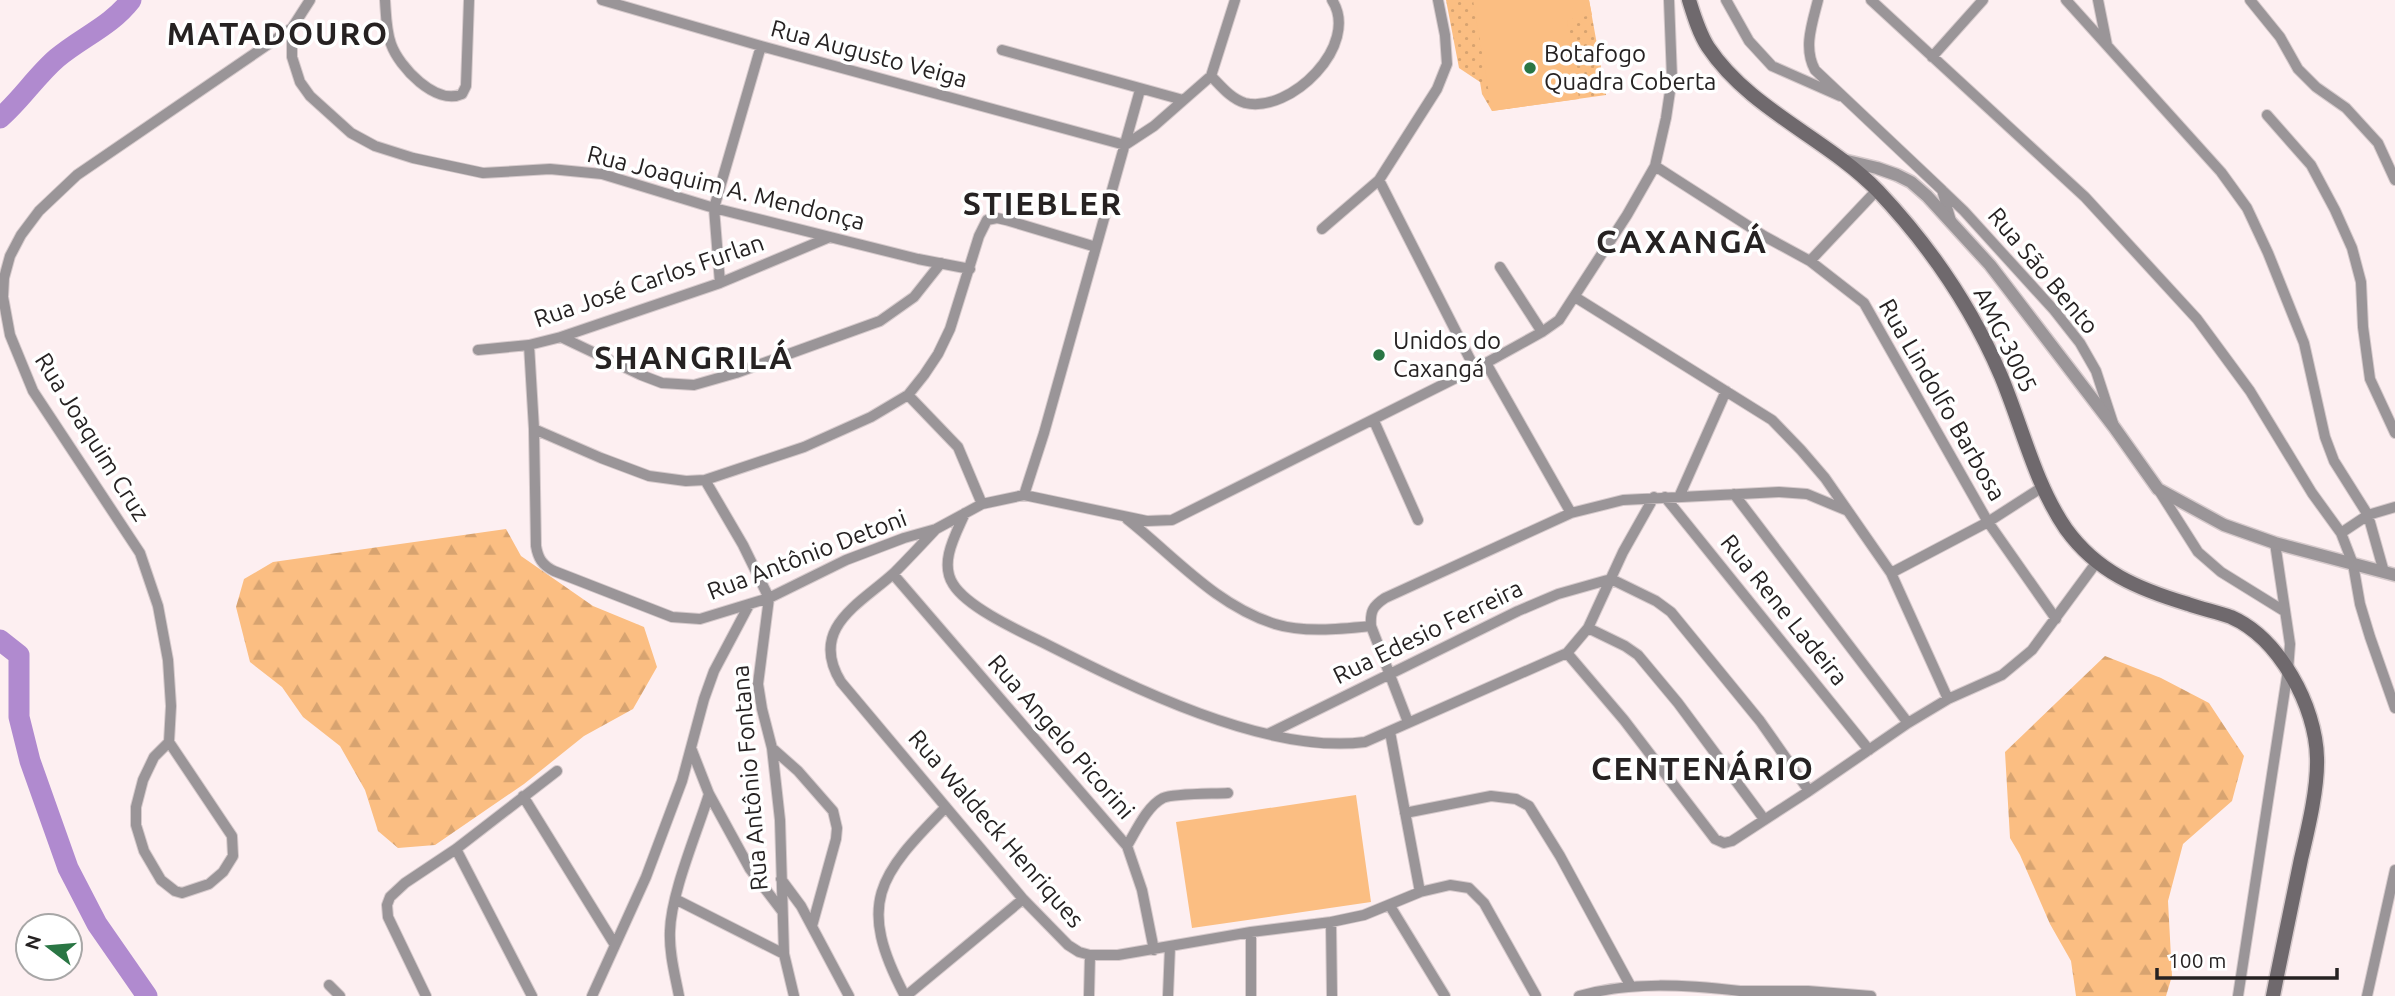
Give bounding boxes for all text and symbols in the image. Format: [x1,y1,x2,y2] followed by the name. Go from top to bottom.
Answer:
[768,14,970,93] street label: Rua Augusto Veiga
[167,15,389,51] district label: MATADOURO
[1544,40,1716,95] place label: Botafogo Quadra Coberta
[1522,60,1538,76] marker: Botafogo Quadra Coberta
[585,140,868,235] street label: Rua Joaquim A. Mendonça
[963,185,1123,221] district label: STIEBLER
[1983,202,2104,339] street label: Rua São Bento
[1596,222,1768,259] district label: CAXANGÁ
[530,228,767,333] street label: Rua José Carlos Furlan
[1968,283,2042,397] street label: AMG-3005
[1874,294,2011,506] street label: Rua Lindolfo Barbosa
[1393,327,1501,382] place label: Unidos do Caxangá
[594,338,794,375] district label: SHANGRILÁ
[1371,347,1387,363] marker: Unidos do Caxangá
[30,348,155,526] street label: Rua Joaquim Cruz
[703,504,910,605] street label: Rua Antônio Detoni
[1715,529,1853,691] street label: Rua Rene Ladeira
[1329,574,1527,689] street label: Rua Edesio Ferreira
[983,649,1140,824] street label: Rua Angelo Picorini
[726,664,773,892] street label: Rua Antônio Fontana
[903,724,1090,933] street label: Rua Waldeck Henriques
[1591,749,1815,786] district label: CENTENÁRIO
[14,912,84,982] north arrow
[20,932,45,952] text: N
[2157,936,2337,980] scale bar
[2168,948,2226,972] text: 100 m

